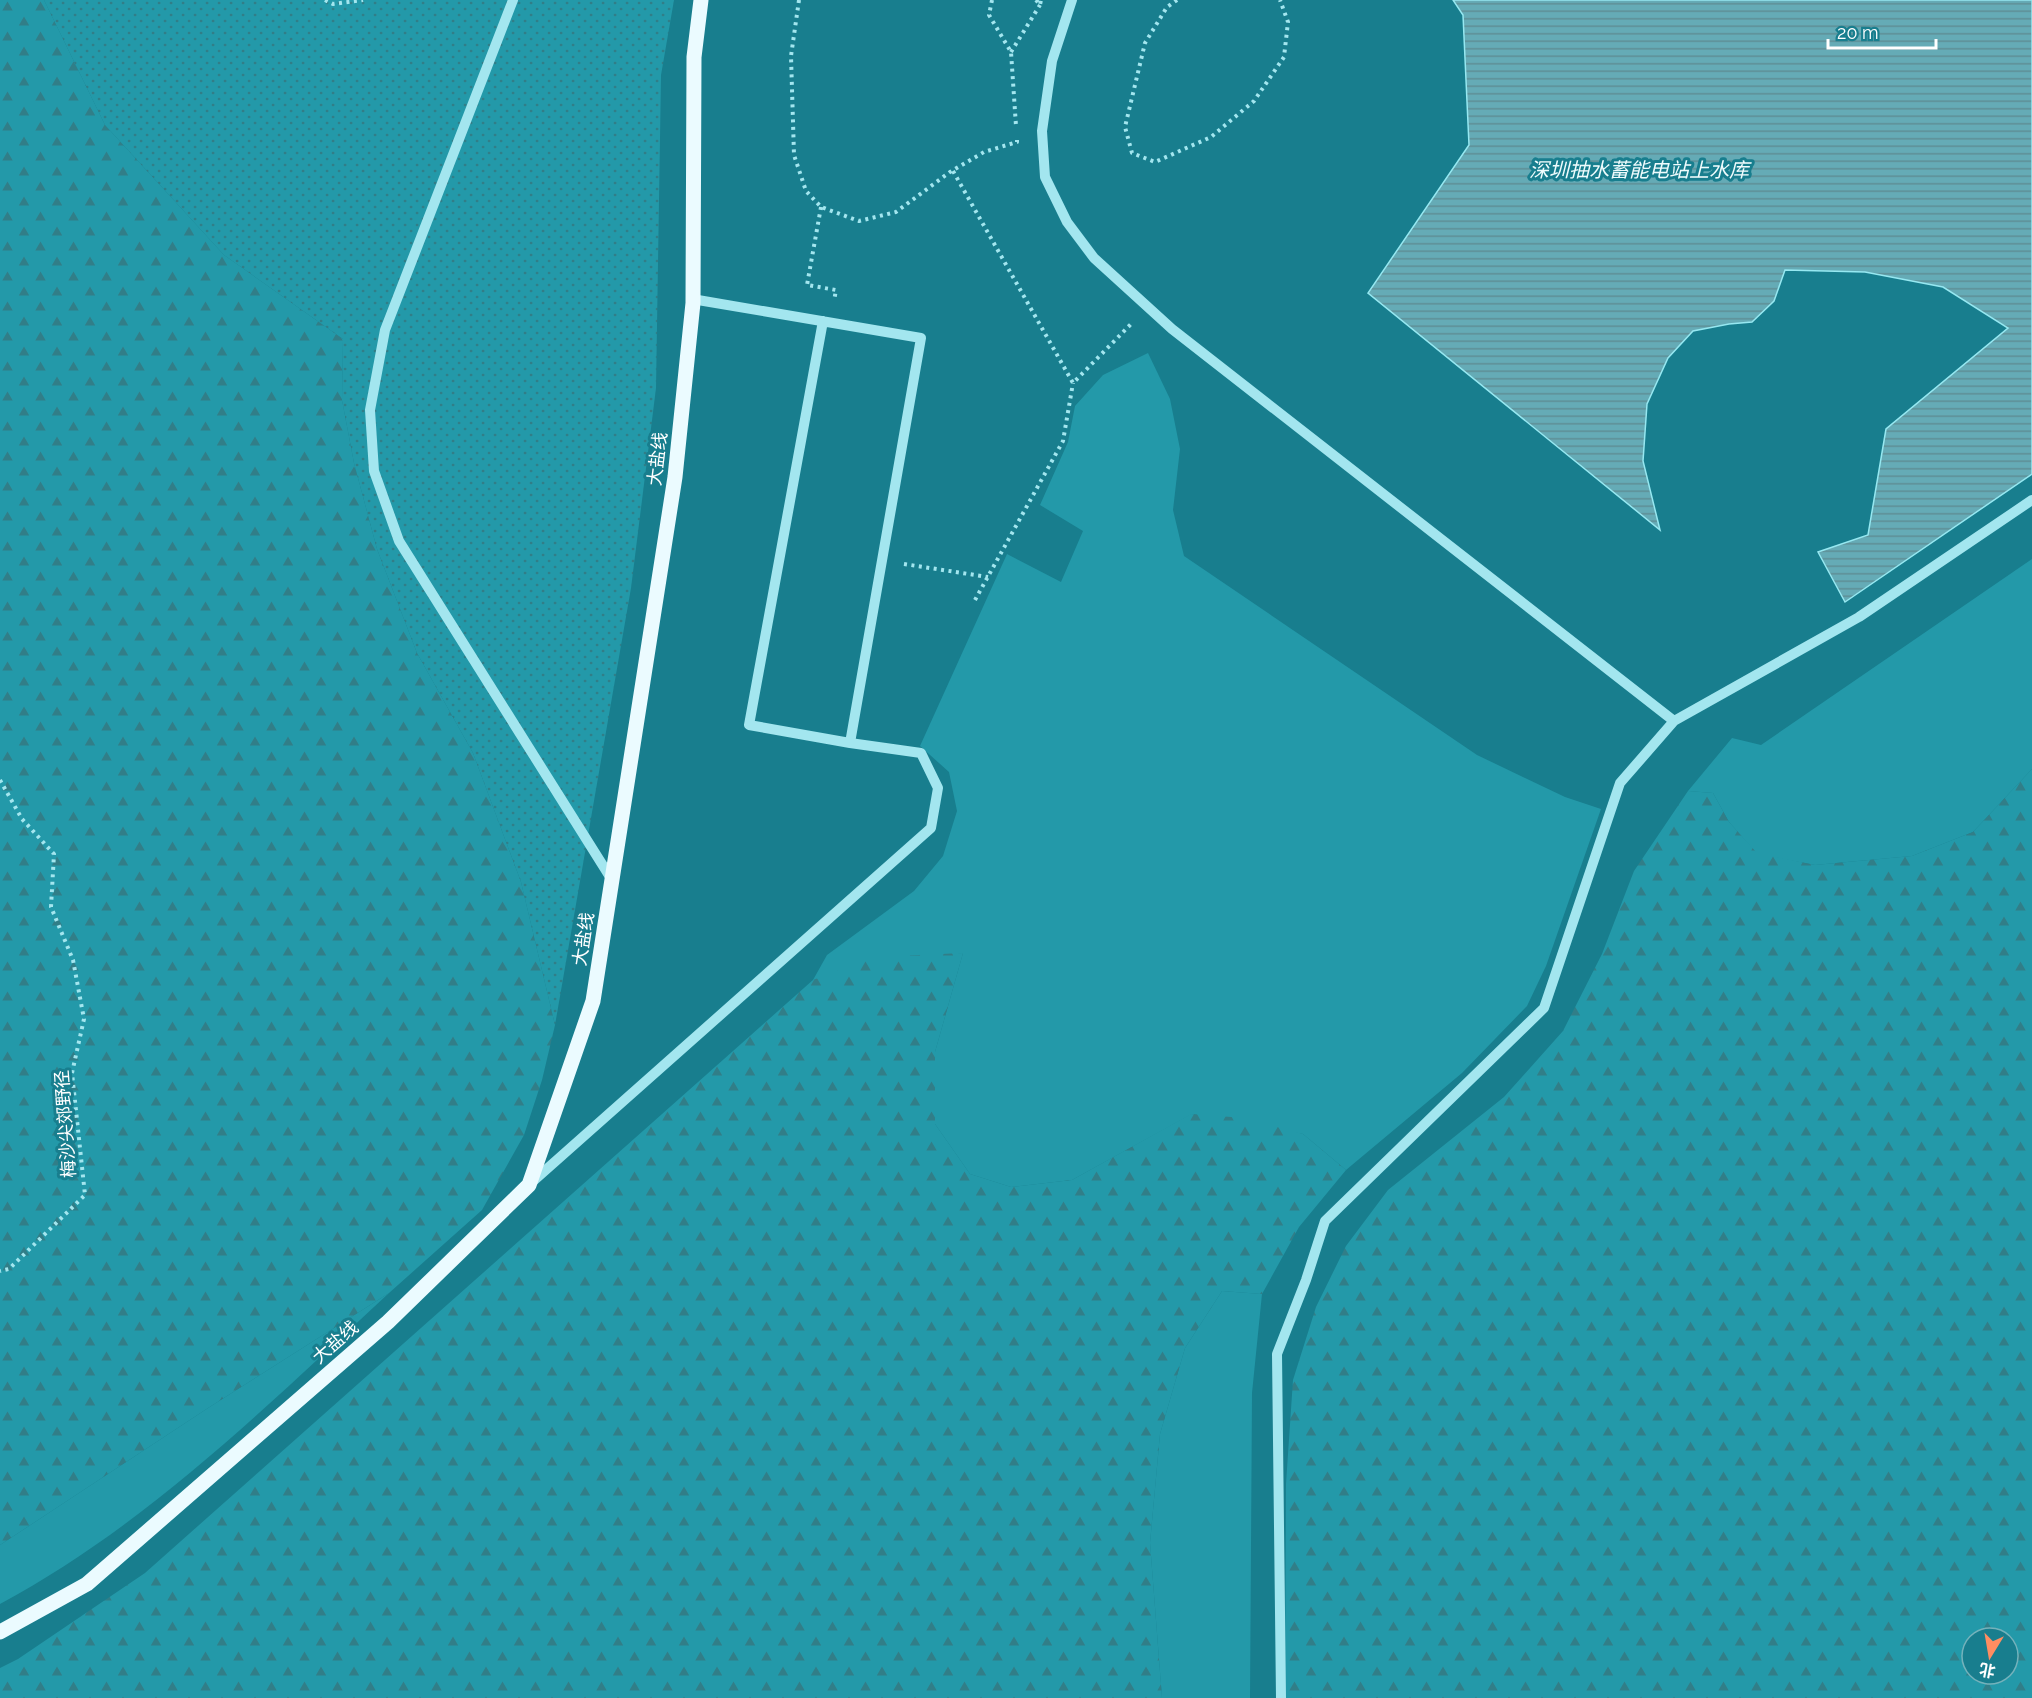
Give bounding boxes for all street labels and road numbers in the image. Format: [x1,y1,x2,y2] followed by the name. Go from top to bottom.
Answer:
[643,431,671,487] street label: 大盐线
[568,911,598,967] street label: 大盐线
[51,1069,79,1179] street label: 梅沙尖郊野径
[308,1316,362,1368] street label: 大盐线

